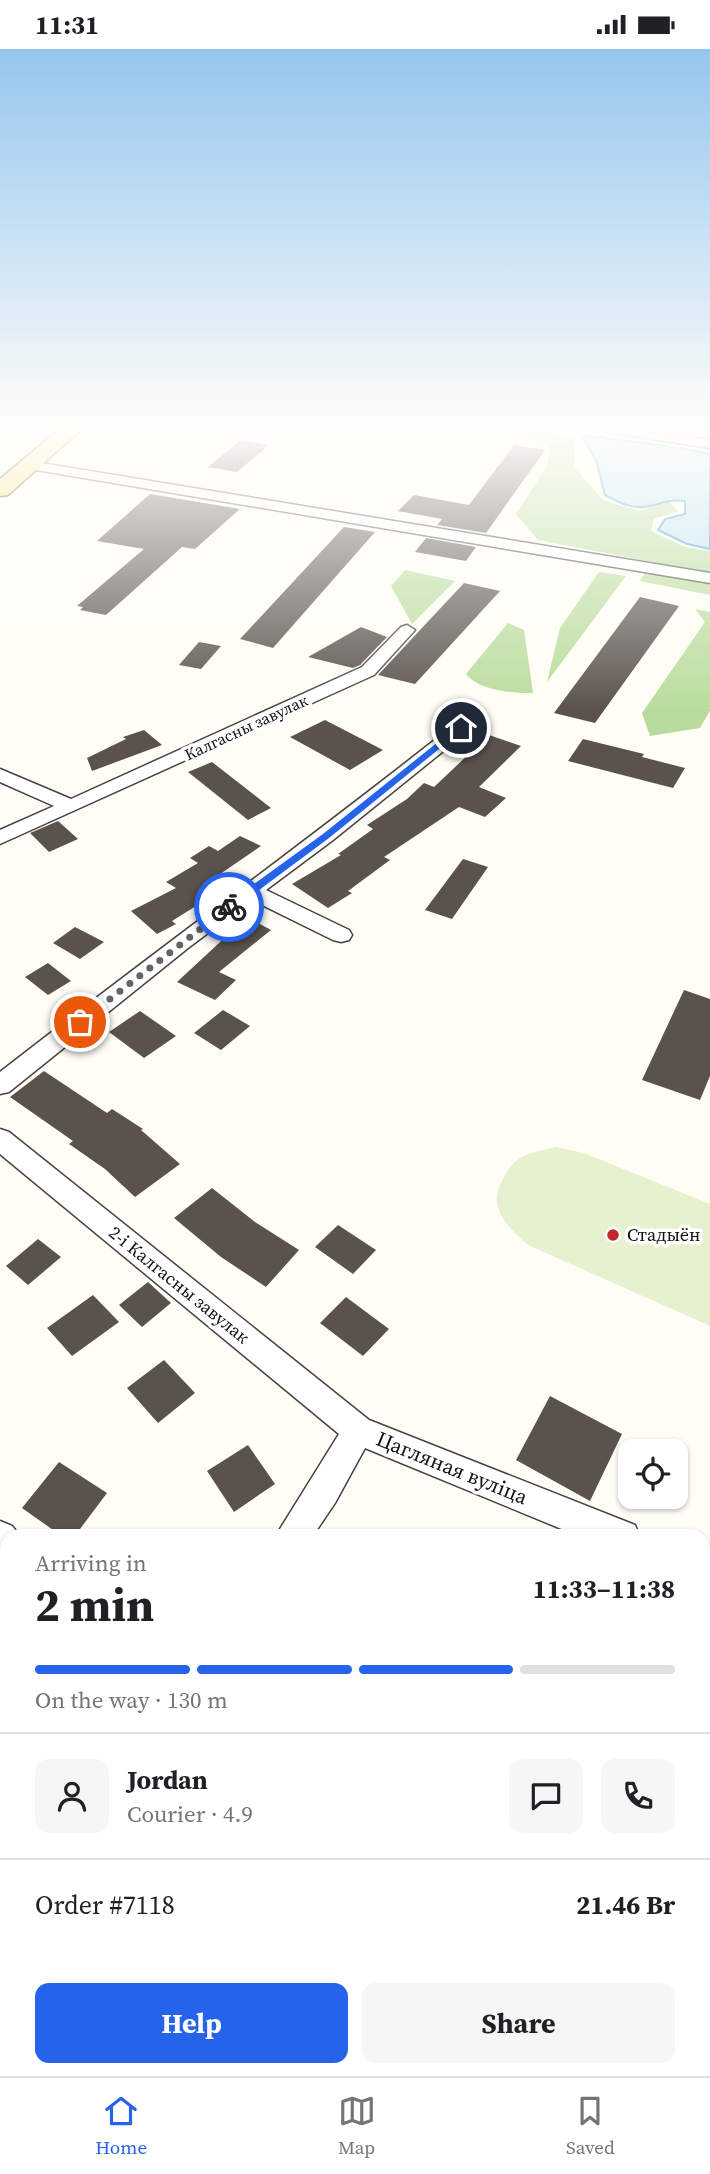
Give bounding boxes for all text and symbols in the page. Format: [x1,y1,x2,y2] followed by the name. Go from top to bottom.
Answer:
[35,7,99,43] text: 11:31
[181,689,311,765] street label: Калгасны завулак
[431,698,491,758] pin
[442,709,480,747] icon: home
[194,872,264,942] courier
[210,888,248,926] icon: bike
[50,992,110,1052] pin
[61,1003,99,1041] icon: bag
[104,1220,255,1349] street label: 2-і Калгасны завулак
[627,1222,700,1247] place label: Стадыён
[605,1227,621,1243] marker: Стадыён
[372,1424,533,1511] street label: Цагляная вуліца
[618,1439,688,1509] map controls
[618,1439,688,1509] button: locate
[35,1547,147,1579] text: Arriving in
[533,1571,675,1607] text: 11:33–11:38
[35,1573,154,1636] text: 2 min
[35,1684,228,1716] text: On the way · 130 m
[35,1759,109,1833] button: person
[509,1759,583,1833] button: chat
[601,1759,675,1833] button: phone
[127,1762,208,1798] text: Jordan
[127,1798,253,1830] text: Courier · 4.9
[35,1887,175,1923] text: Order #7118
[576,1887,675,1923] text: 21.46 Br
[35,1983,348,2063] button: Help
[362,1983,675,2063] button: Share
[95,2092,147,2160] tab: Home
[338,2092,376,2160] tab: Map
[566,2092,615,2160] tab: Saved

